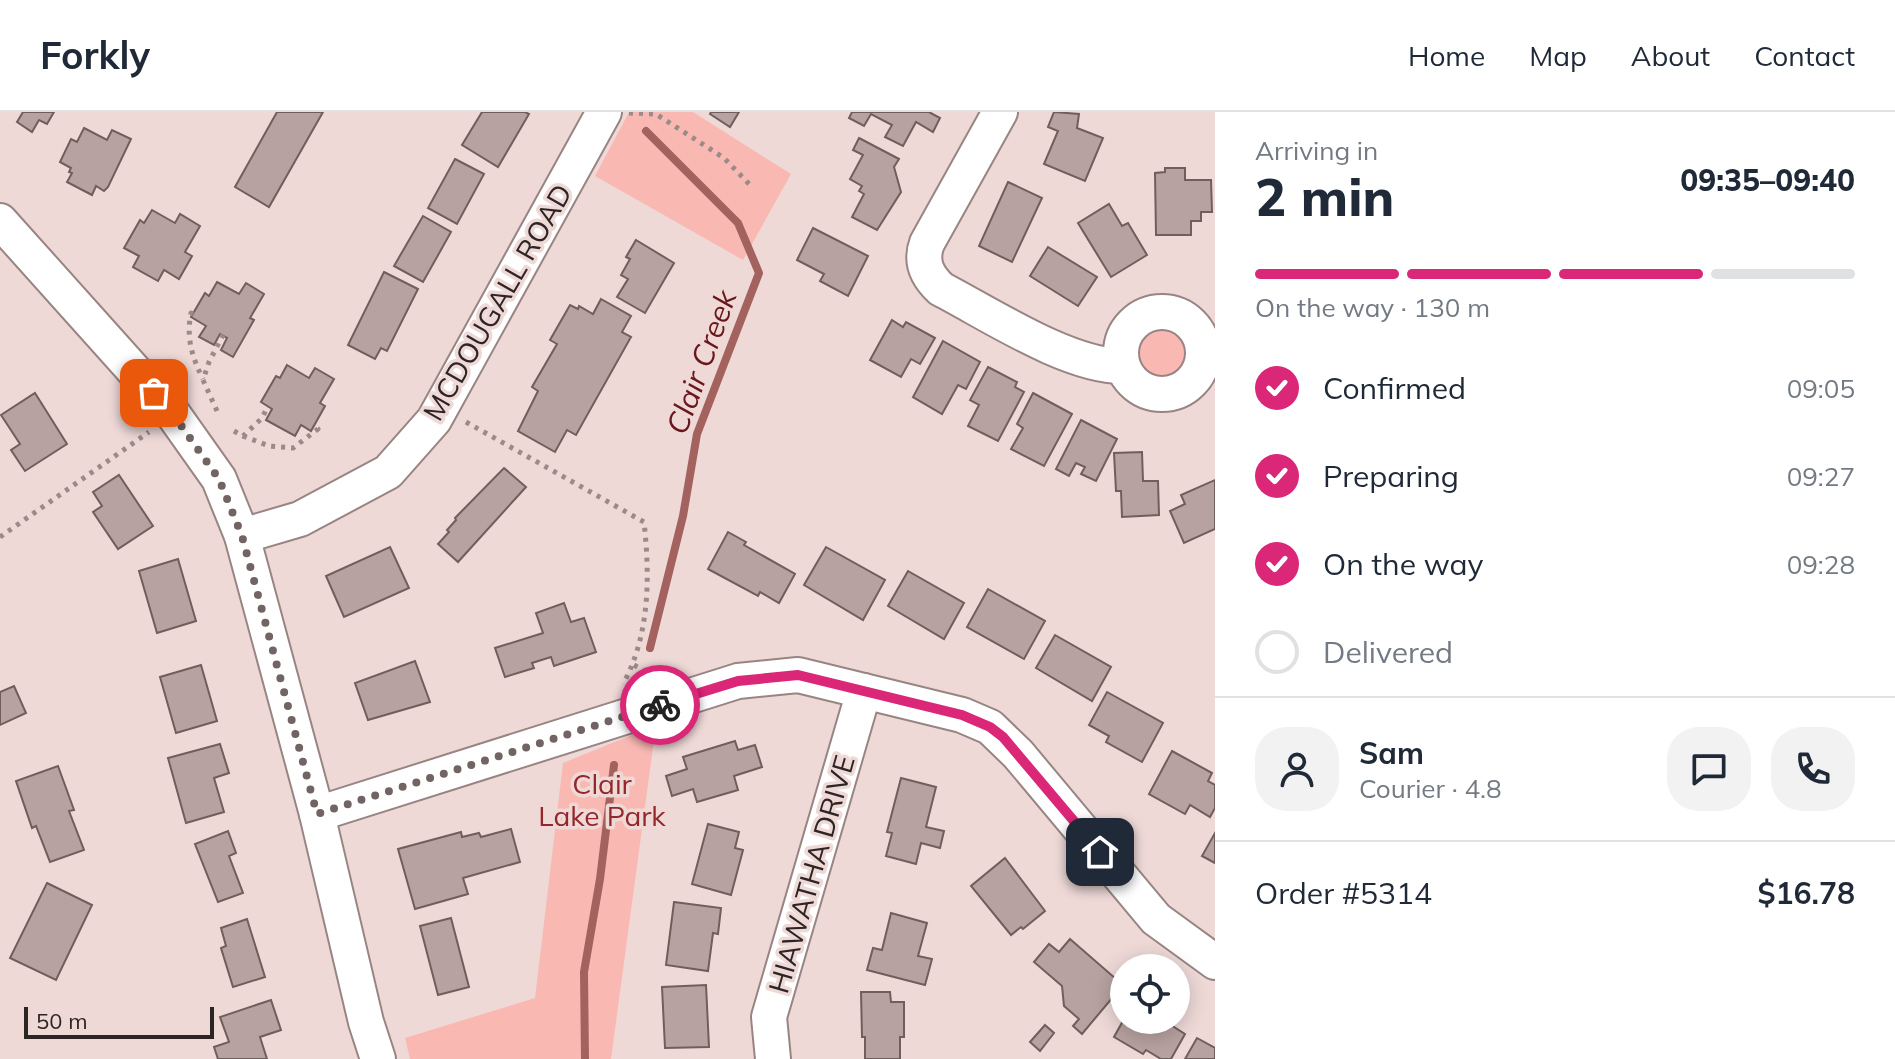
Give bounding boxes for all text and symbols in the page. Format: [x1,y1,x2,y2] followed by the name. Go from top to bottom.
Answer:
[40,31,150,79] text: Forkly
[1408,38,1485,73] text: Home
[1529,38,1587,73] text: Map
[1631,38,1710,73] text: About
[1754,38,1855,73] text: Contact
[1255,134,1378,167] text: Arriving in
[1680,161,1855,199] text: 09:35–09:40
[1255,164,1394,229] text: 2 min
[415,178,579,426] street label: MCDOUGALL ROAD
[657,283,745,439] water label: Clair Creek
[1255,291,1490,324] text: On the way · 130 m
[120,359,188,427] pin
[1255,366,1299,410] icon: check
[1323,369,1466,407] text: Confirmed
[132,371,176,415] icon: bag
[1787,372,1855,405] text: 09:05
[1255,454,1299,498] icon: check
[1323,457,1459,495] text: Preparing
[1787,460,1855,493] text: 09:27
[1255,542,1299,586] icon: check
[1323,545,1483,583] text: On the way
[1787,548,1855,581] text: 09:28
[1323,633,1453,671] text: Delivered
[620,665,700,745] courier
[638,683,682,727] icon: bike
[1255,727,1339,811] button: person
[1667,727,1751,811] button: chat
[1771,727,1855,811] button: phone
[1359,734,1424,772] text: Sam
[760,751,862,997] street label: HIAWATHA DRIVE
[538,766,666,833] park label: Clair Lake Park
[1359,772,1502,805] text: Courier · 4.8
[1066,818,1134,886] pin
[1078,830,1122,874] icon: home
[1255,874,1432,912] text: Order #5314
[1758,874,1855,912] text: $16.78
[1110,954,1190,1034] map controls
[1110,954,1190,1034] button: locate
[24,1003,214,1039] scale bar
[36,1007,87,1035] text: 50 m

